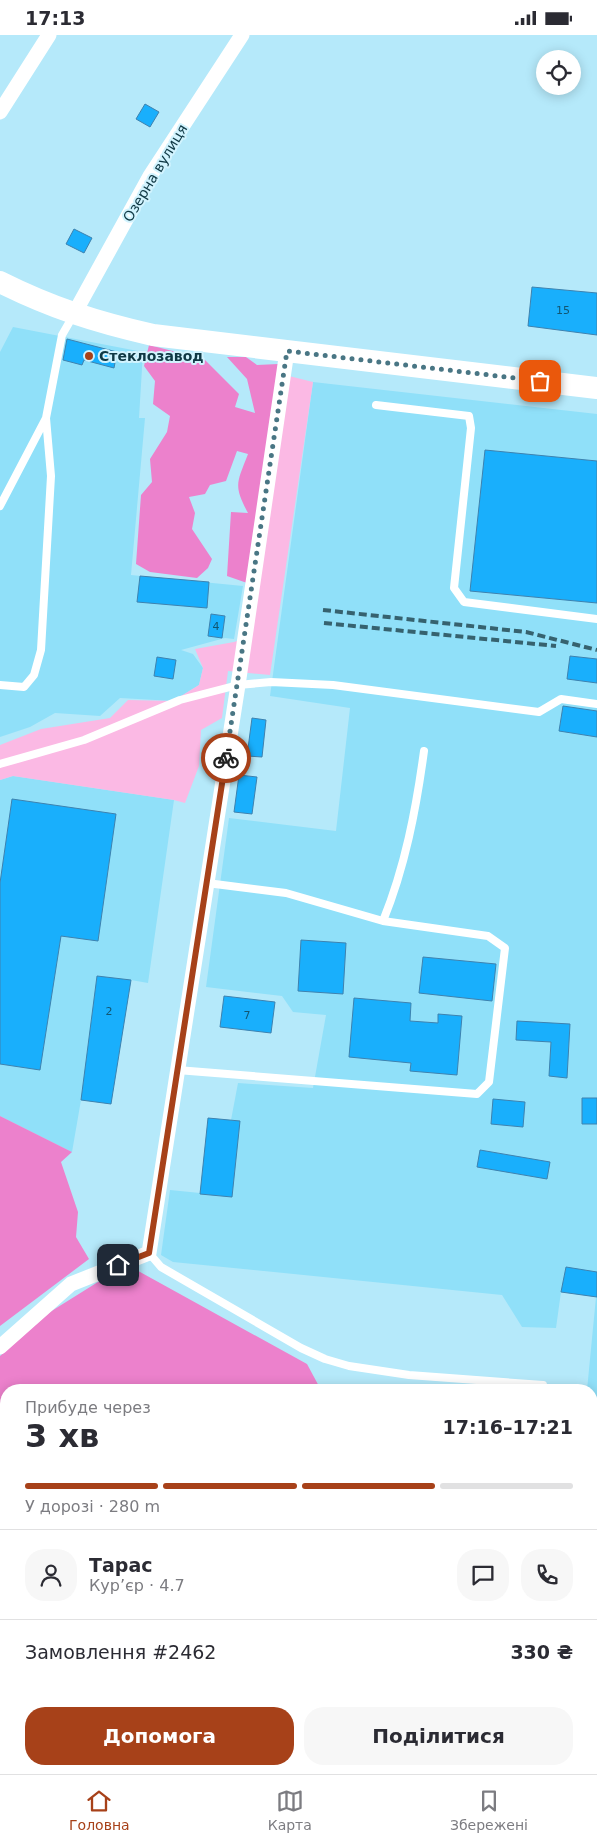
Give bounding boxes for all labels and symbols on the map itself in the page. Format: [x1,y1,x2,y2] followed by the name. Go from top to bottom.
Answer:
[120,121,190,225] street label: Озерна вулиця
[556,304,570,317] house number: 15
[99,348,204,364] place label: Стеклозавод
[83,350,95,362] marker: Стеклозавод
[519,360,561,402] pin
[213,620,220,633] house number: 4
[201,733,251,783] courier
[106,1005,113,1018] house number: 2
[244,1009,251,1022] house number: 7
[97,1244,139,1286] pin

